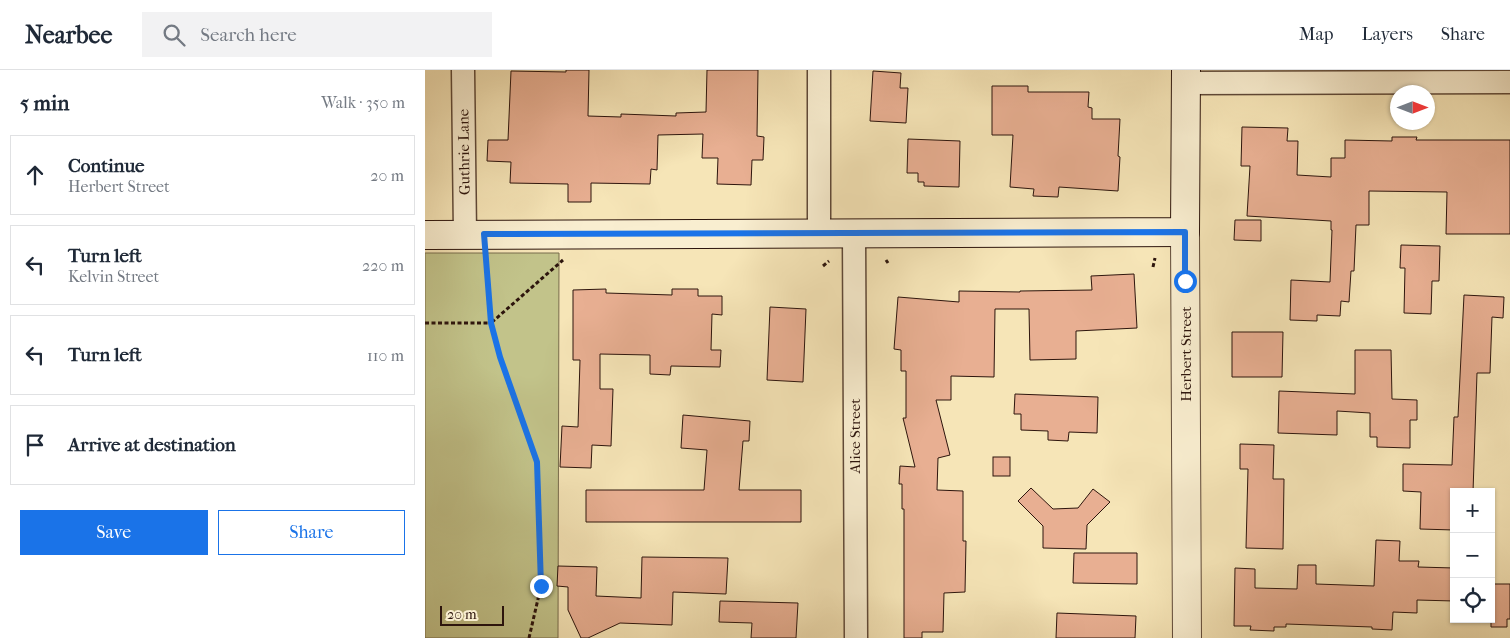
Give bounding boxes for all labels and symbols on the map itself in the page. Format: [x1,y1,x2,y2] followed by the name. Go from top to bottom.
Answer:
[1390,85,1435,130] north arrow
[454,108,474,195] street label: Guthrie Lane
[1174,270,1197,293] route start
[1177,306,1195,402] street label: Herbert Street
[846,398,864,475] street label: Alice Street
[530,575,553,598] route end
[440,603,504,626] scale bar

